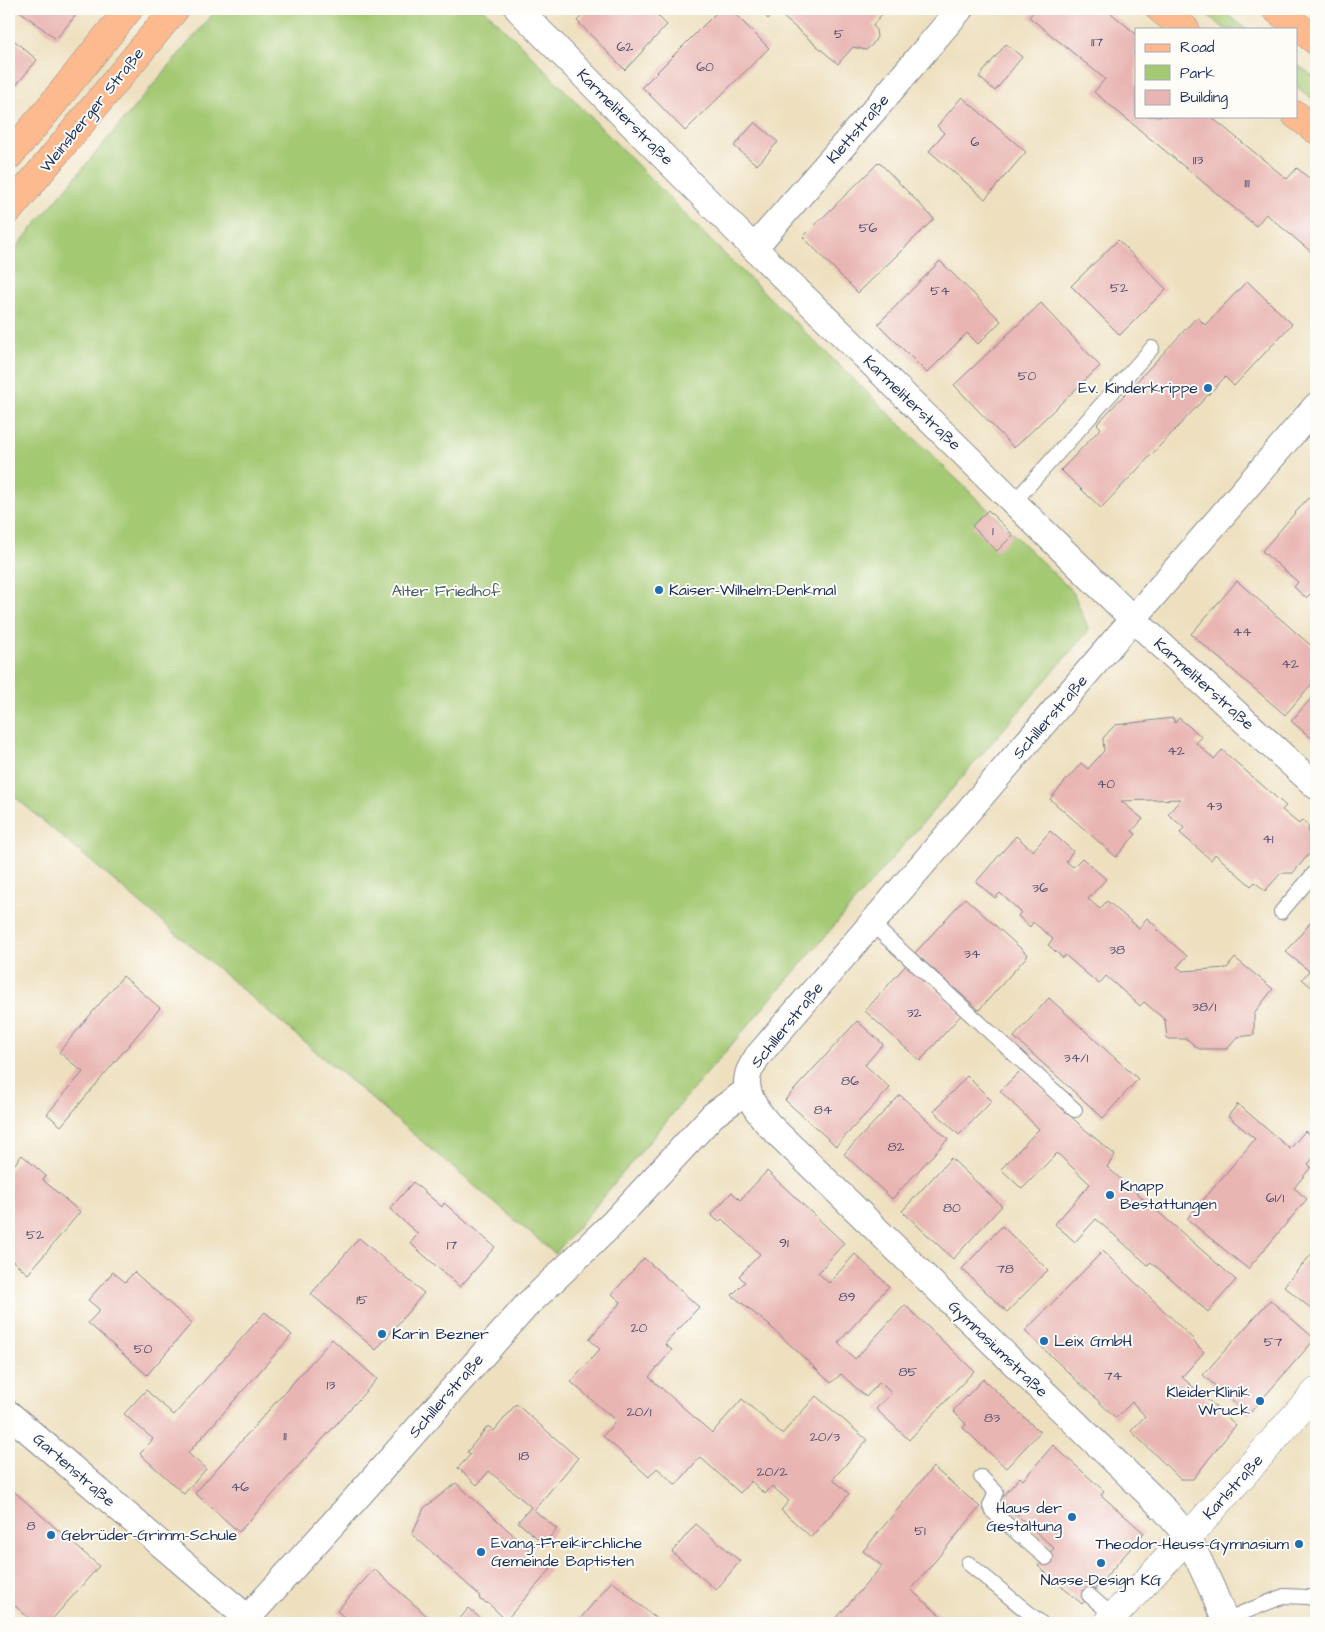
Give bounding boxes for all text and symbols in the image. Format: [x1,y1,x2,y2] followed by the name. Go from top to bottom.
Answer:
[834,24,844,44] house number: 5
[1135,28,1298,118] legend
[1091,32,1103,52] house number: 117
[617,37,633,57] house number: 62
[1180,37,1215,58] text: Road
[35,43,150,178] street label: Weinsberger Straße
[696,57,714,77] house number: 60
[1180,63,1215,84] text: Park
[572,64,678,170] street label: Karmeliterstraße
[1180,87,1228,109] text: Building
[822,89,895,168] street label: Klettstraße
[971,132,980,152] house number: 6
[1193,150,1203,170] house number: 113
[1244,173,1250,193] house number: 111
[859,218,878,238] house number: 56
[1110,278,1128,298] house number: 52
[930,281,950,301] house number: 54
[858,351,966,456] street label: Karmeliterstraße
[1018,366,1037,386] house number: 50
[1078,377,1198,399] place label: Ev. Kinderkrippe
[1202,382,1214,394] marker: Ev. Kinderkrippe
[992,521,994,541] house number: 1
[669,579,836,601] place label: Kaiser-Wilhelm-Denkmal
[392,580,501,602] park label: Alter Friedhof
[653,584,665,596] marker: Kaiser-Wilhelm-Denkmal
[1232,622,1252,642] house number: 44
[1149,633,1259,735] street label: Karmeliterstraße
[1281,654,1299,674] house number: 42
[1007,670,1093,764] street label: Schillerstraße
[1167,741,1185,761] house number: 42
[1097,774,1115,794] house number: 40
[1206,796,1222,816] house number: 43
[1262,829,1274,849] house number: 41
[1032,878,1048,898] house number: 36
[1109,940,1125,960] house number: 38
[964,944,981,964] house number: 34
[745,977,829,1073] street label: Schillerstraße
[1192,997,1216,1017] house number: 38/1
[906,1003,922,1023] house number: 32
[1064,1048,1089,1068] house number: 34/1
[841,1071,859,1091] house number: 86
[814,1100,833,1120] house number: 84
[887,1137,905,1157] house number: 82
[1120,1175,1217,1216] place label: Knapp Bestattungen
[1266,1188,1285,1208] house number: 61/1
[1104,1189,1116,1201] marker: Knapp Bestattungen
[943,1198,961,1218] house number: 80
[26,1225,44,1245] house number: 52
[779,1233,789,1253] house number: 91
[447,1235,458,1255] house number: 17
[996,1259,1014,1279] house number: 78
[838,1287,856,1307] house number: 89
[356,1290,368,1310] house number: 15
[943,1296,1053,1403] street label: Gymnasiumstraße
[631,1318,648,1338] house number: 20
[392,1323,489,1345] place label: Karin Bezner
[376,1328,388,1340] marker: Karin Bezner
[1054,1330,1133,1352] place label: Leix GmbH
[1264,1332,1283,1352] house number: 57
[1038,1335,1050,1347] marker: Leix GmbH
[134,1339,153,1359] house number: 50
[403,1349,489,1443] street label: Schillerstraße
[899,1362,918,1382] house number: 85
[1104,1366,1123,1386] house number: 74
[327,1375,335,1395] house number: 13
[1166,1381,1250,1421] place label: KleiderKlinik Wruck
[1254,1395,1266,1407] marker: KleiderKlinik Wruck
[626,1402,652,1422] house number: 20/1
[984,1408,1000,1428] house number: 83
[283,1426,287,1446] house number: 11
[810,1427,840,1447] house number: 20/3
[28,1428,120,1512] street label: Gartenstraße
[519,1446,529,1466] house number: 18
[1198,1449,1268,1524] street label: Karlstraße
[756,1462,788,1482] house number: 20/2
[231,1477,249,1497] house number: 46
[986,1497,1062,1538] place label: Haus der Gestaltung
[1066,1511,1078,1523] marker: Haus der Gestaltung
[26,1516,36,1536] house number: 8
[914,1521,926,1541] house number: 51
[61,1524,238,1546] place label: Gebrüder-Grimm-Schule
[45,1529,57,1541] marker: Gebrüder-Grimm-Schule
[491,1532,642,1572] place label: Evang.-Freikirchliche Gemeinde Baptisten
[1095,1533,1290,1556] place label: Theodor-Heuss-Gymnasium
[1293,1538,1305,1550] marker: Theodor-Heuss-Gymnasium
[475,1546,487,1558] marker: Evang.-Freikirchliche Gemeinde Baptisten
[1095,1557,1107,1569] marker: Nasse-Design KG
[1041,1569,1161,1592] place label: Nasse-Design KG

